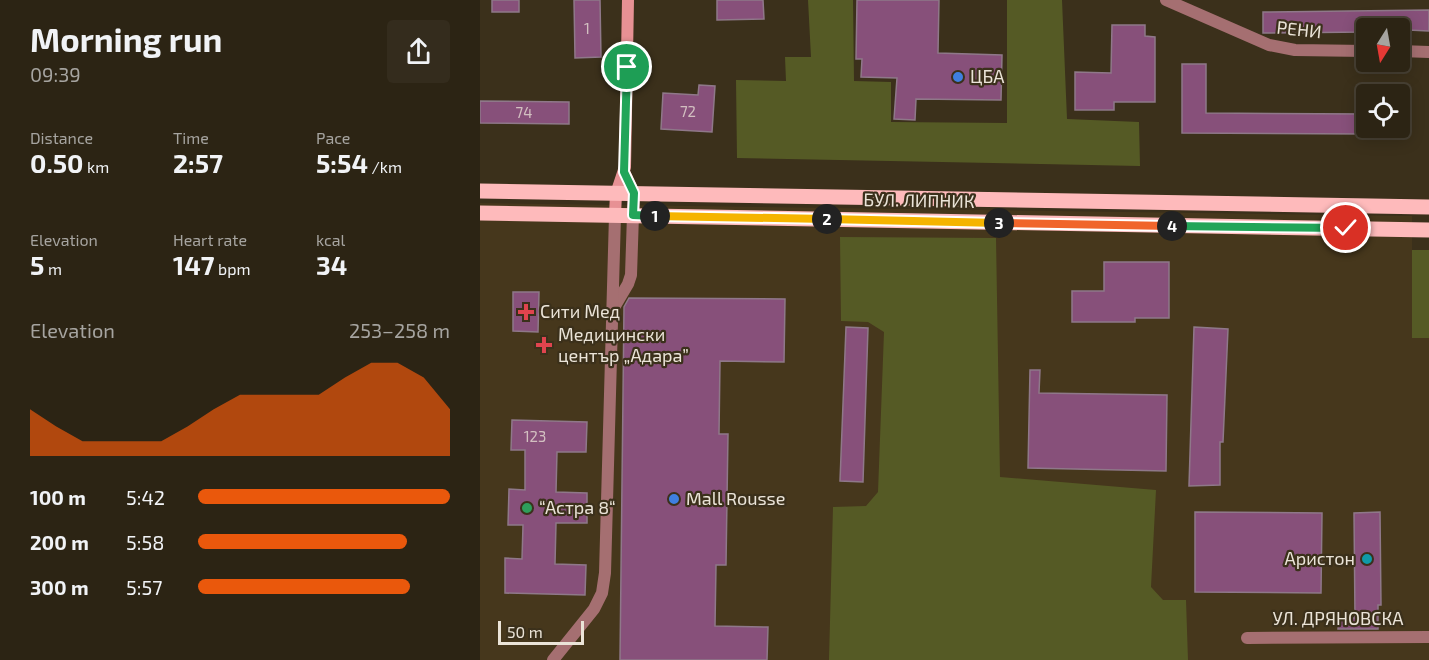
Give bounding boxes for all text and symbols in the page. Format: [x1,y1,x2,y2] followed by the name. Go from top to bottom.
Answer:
[1275,16,1323,42] street label: РЕНИ
[1356,18,1410,72] north arrow
[1356,18,1410,138] map controls
[30,19,222,59] text: Morning run
[584,19,590,37] house number: 1
[387,20,450,83] button: share
[601,41,652,92] pin
[610,50,643,83] icon: arrive
[30,62,81,86] text: 09:39
[970,65,1005,87] place label: ЦБА
[951,70,965,84] marker: ЦБА
[1356,84,1410,138] button: locate
[680,102,696,120] house number: 72
[516,103,532,121] house number: 74
[30,128,93,147] text: Distance
[173,128,209,147] text: Time
[316,128,350,147] text: Pace
[30,147,84,178] text: 0.50
[173,147,223,178] text: 2:57
[316,147,368,178] text: 5:54
[84,157,109,176] text: km
[368,157,402,176] text: /km
[863,188,975,212] street label: БУЛ. ЛИПНИК
[640,201,670,231] pin: 1
[1320,202,1371,253] pin
[812,204,842,234] pin: 2
[652,206,658,225] text: 1
[984,208,1014,238] pin: 3
[822,209,832,228] text: 2
[1157,211,1187,241] pin: 4
[1329,211,1362,244] icon: check
[994,213,1004,232] text: 3
[1167,216,1177,235] text: 4
[30,230,98,249] text: Elevation
[173,230,247,249] text: Heart rate
[316,230,345,249] text: kcal
[30,249,44,280] text: 5
[173,249,215,280] text: 147
[316,249,347,280] text: 34
[44,259,62,278] text: m
[215,259,251,278] text: bpm
[540,300,620,322] place label: Сити Мед
[517,303,535,321] marker: Сити Мед
[30,318,115,342] text: Elevation
[349,318,450,342] text: 253–258 m
[558,323,689,366] place label: Медицински център „Адара”
[535,336,553,354] marker: Медицински център „Адара”
[524,427,546,445] house number: 123
[30,485,86,509] text: 100 m
[126,485,165,509] text: 5:42
[686,487,785,509] place label: Mall Rousse
[667,492,681,506] marker: Mall Rousse
[539,496,616,518] place label: “Астра 8“
[520,501,534,515] marker: “Астра 8“
[30,530,89,554] text: 200 m
[126,530,164,554] text: 5:58
[1284,547,1355,569] place label: Аристон
[1360,552,1374,566] marker: Аристон
[30,575,89,599] text: 300 m
[126,575,162,599] text: 5:57
[1273,607,1404,629] street label: УЛ. ДРЯНОВСКА
[498,618,584,646] scale bar
[507,622,543,641] text: 50 m

